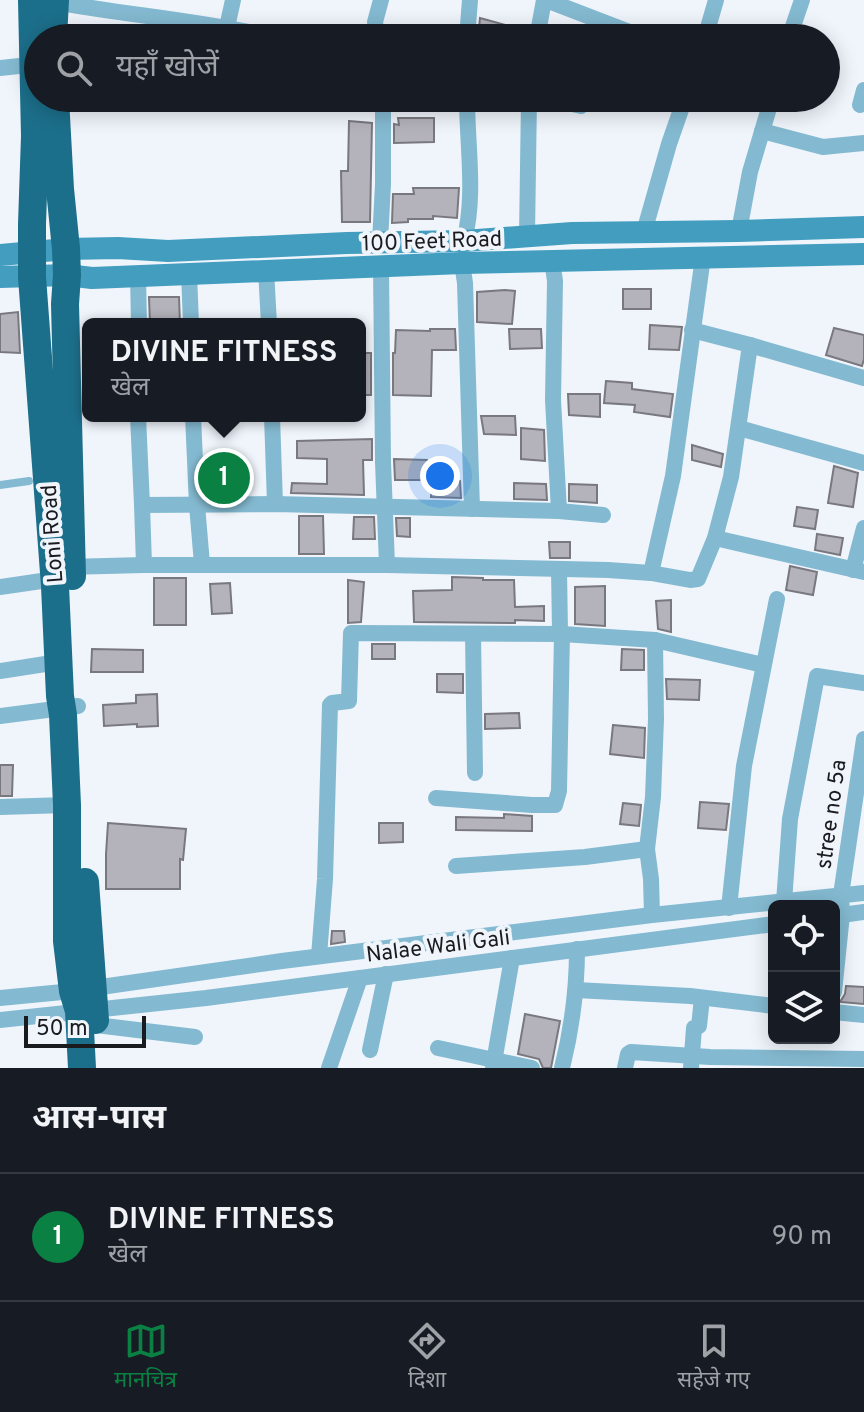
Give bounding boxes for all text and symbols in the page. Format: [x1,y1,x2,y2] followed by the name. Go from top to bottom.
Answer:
[24,24,840,112] search box
[52,46,96,90] icon: search
[116,50,219,87] text: यहाँ खोजें
[361,227,503,258] street label: 100 Feet Road
[82,318,366,422] popup
[111,335,337,372] text: DIVINE FITNESS
[111,372,150,405] text: खेल
[198,448,250,508] pin: 1
[420,456,460,496] your location
[37,484,70,584] street label: Loni Road
[811,758,854,871] street label: stree no 5a
[768,900,840,1044] map controls
[768,900,840,972] button: locate
[365,925,512,970] street label: Nalae Wali Gali
[768,972,840,1044] button: layers
[24,1012,146,1048] scale bar
[36,1016,88,1043] text: 50 m
[32,1098,166,1141] text: आस-पास
[108,1202,335,1239] text: DIVINE FITNESS
[53,1221,63,1254] text: 1
[772,1221,832,1254] text: 90 m
[108,1239,147,1272] text: खेल
[114,1319,177,1396] tab: मानचित्र
[405,1319,449,1396] tab: दिशा
[677,1319,750,1396] tab: सहेजे गए

